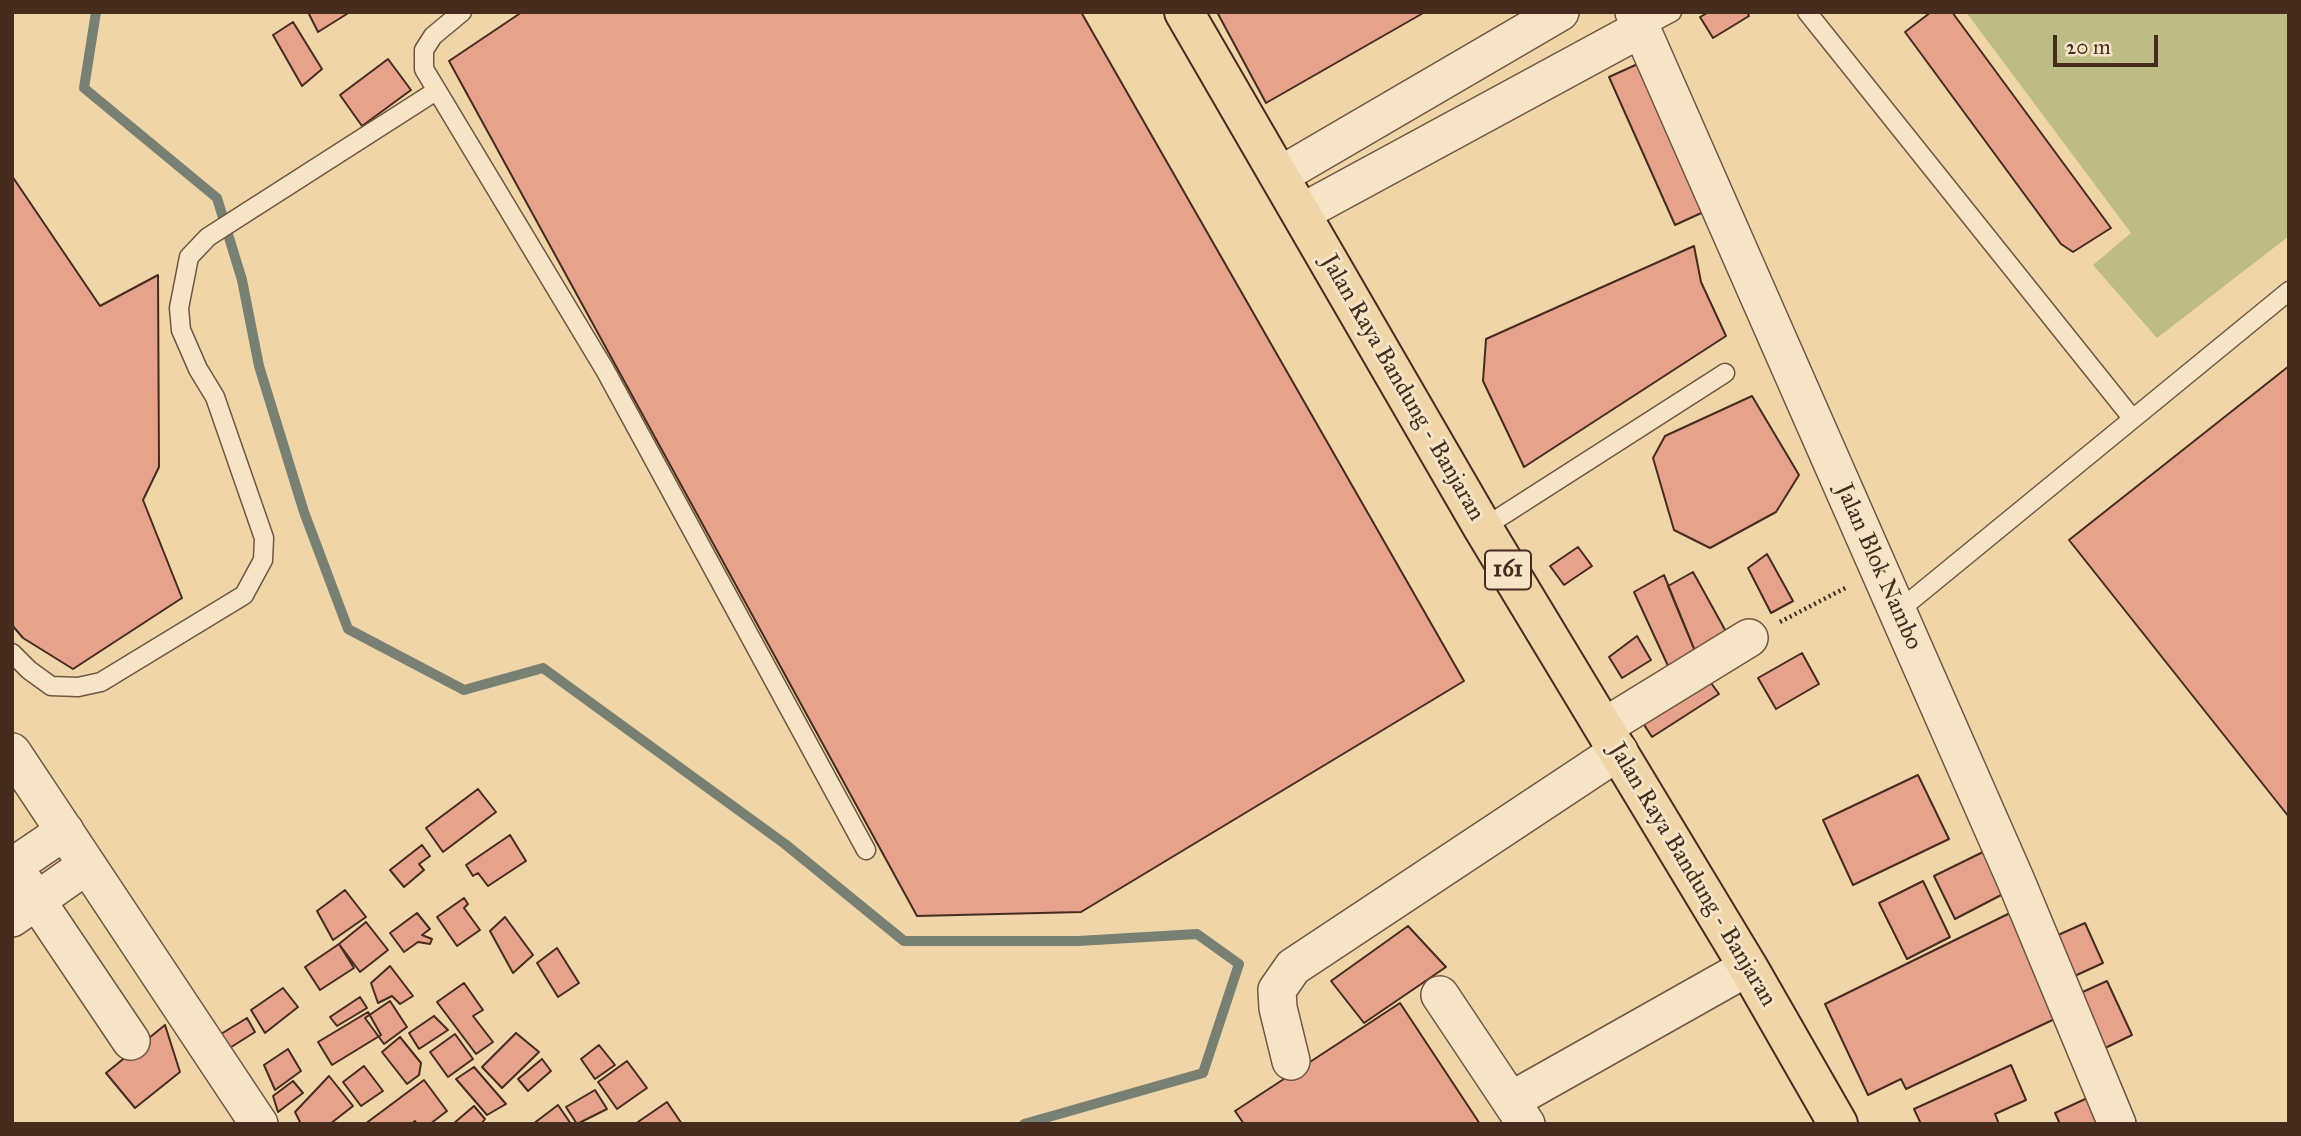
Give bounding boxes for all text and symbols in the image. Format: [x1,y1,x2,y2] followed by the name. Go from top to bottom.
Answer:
[2056,21,2161,65] scale bar
[2066,34,2111,60] text: 20 m
[1314,250,1490,526] street label: Jalan Raya Bandung - Banjaran
[1829,480,1927,654] street label: Jalan Blok Nambo
[1485,550,1531,590] road number: 161
[1602,738,1782,1012] street label: Jalan Raya Bandung - Banjaran

